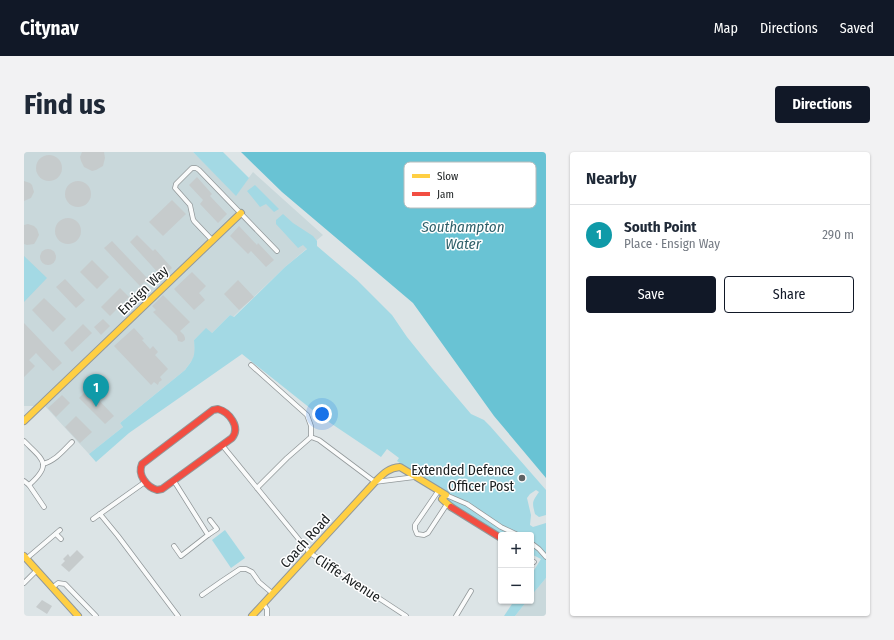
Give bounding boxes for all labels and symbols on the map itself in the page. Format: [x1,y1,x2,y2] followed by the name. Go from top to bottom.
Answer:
[404,162,536,208] legend
[437,170,458,183] text: Slow
[437,188,454,201] text: Jam
[420,218,505,253] water label: Southampton Water
[115,262,173,319] street label: Ensign Way
[83,374,109,407] pin: 1
[312,404,332,424] your location
[411,462,514,495] place label: Extended Defence Officer Post
[517,473,527,483] marker: Extended Defence Officer Post
[277,511,334,572] street label: Coach Road
[312,551,384,606] street label: Cliffe Avenue

